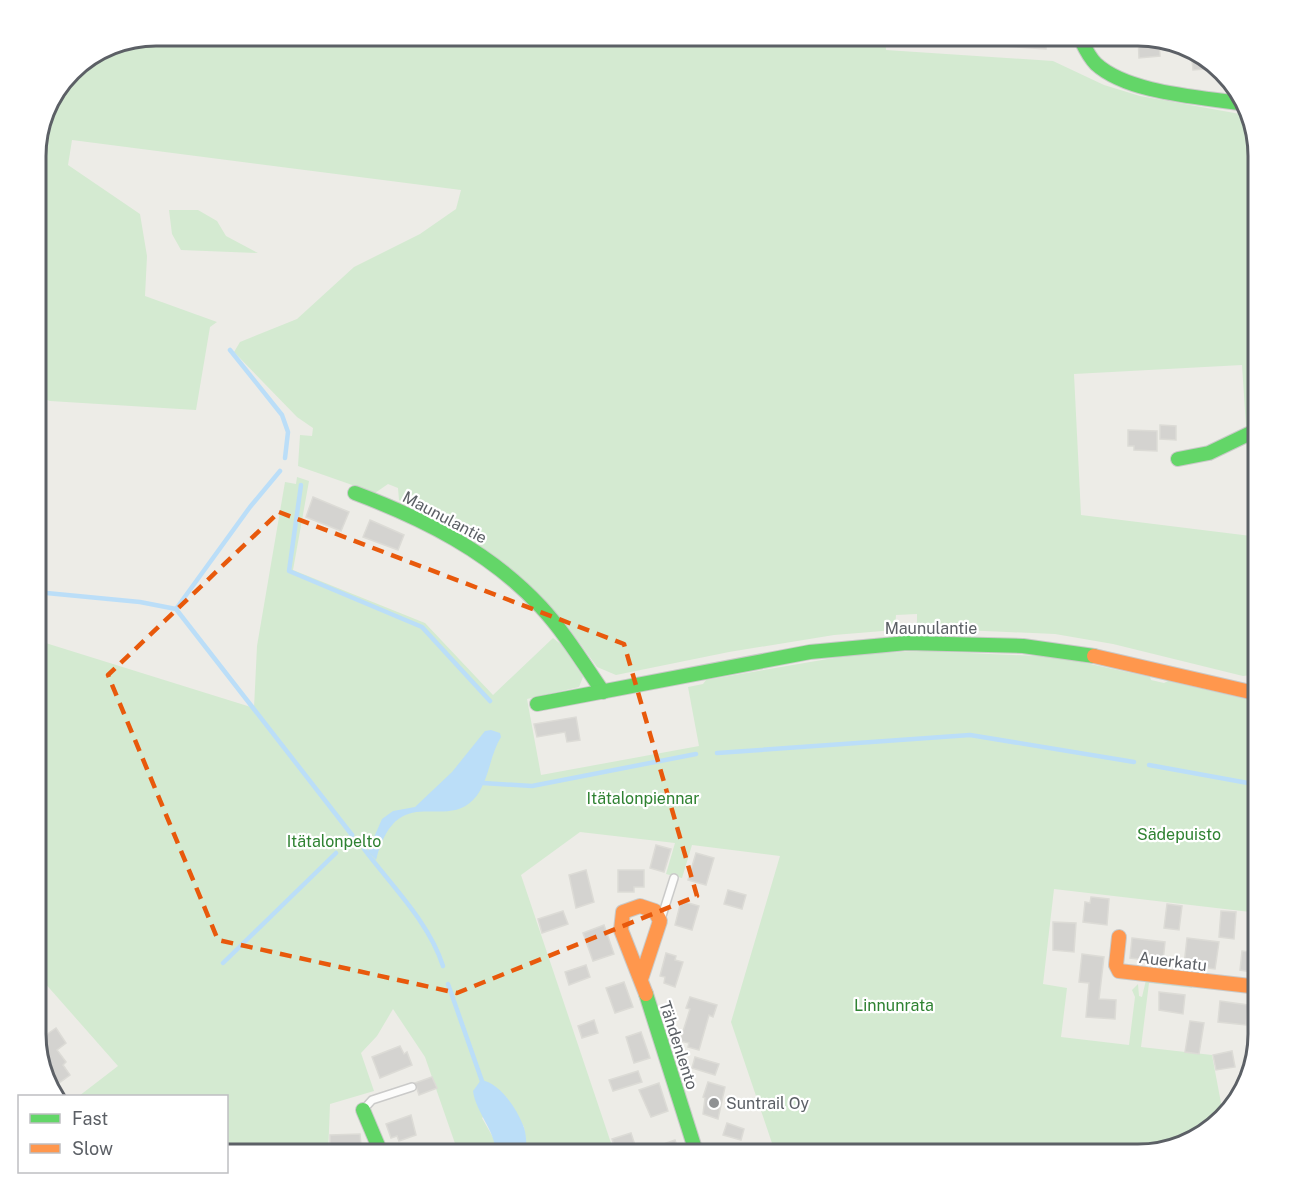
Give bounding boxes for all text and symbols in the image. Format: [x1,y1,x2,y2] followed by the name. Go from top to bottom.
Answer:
[399,487,490,548] street label: Maunulantie
[885,619,977,638] street label: Maunulantie
[587,789,699,808] park label: Itätalonpiennar
[1137,825,1221,844] park label: Sädepuisto
[287,832,381,851] park label: Itätalonpelto
[1138,948,1208,975] street label: Auerkatu
[854,996,934,1015] park label: Linnunrata
[655,999,702,1092] street label: Tähdenlento
[726,1094,810,1113] place label: Suntrail Oy
[18,1095,228,1173] legend
[707,1096,721,1110] marker: Suntrail Oy
[72,1108,108,1129] text: Fast
[72,1138,113,1159] text: Slow

